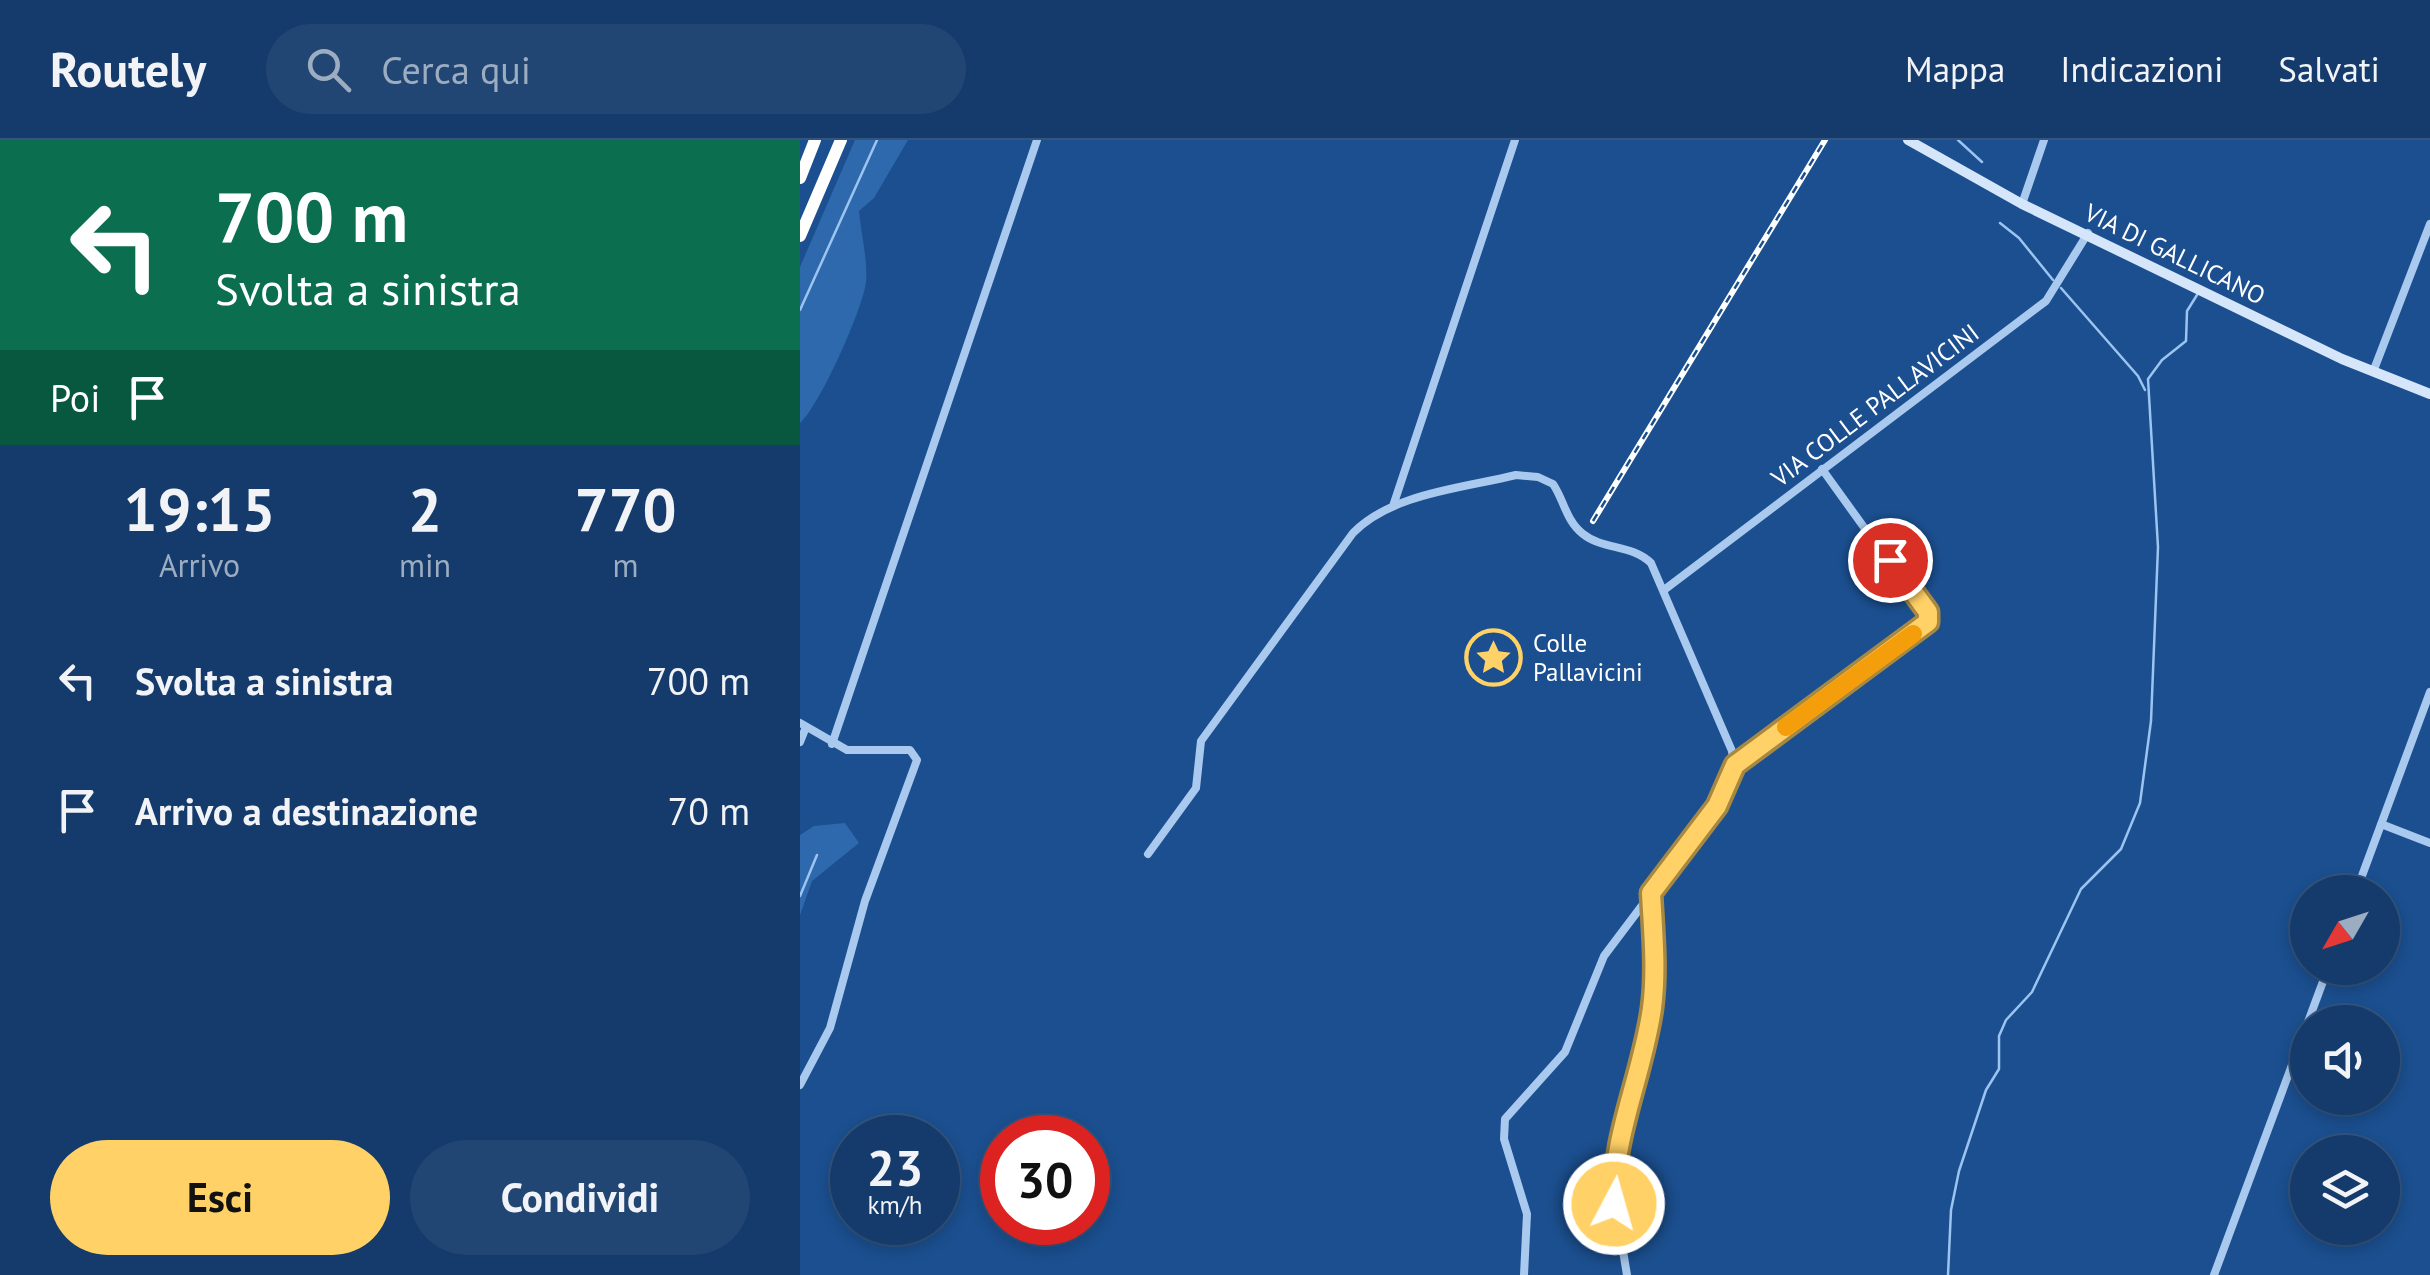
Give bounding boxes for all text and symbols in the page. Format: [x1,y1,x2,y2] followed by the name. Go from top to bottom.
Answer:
[266,24,966,114] search box
[50,38,206,100] text: Routely
[301,42,356,97] icon: search
[381,45,531,94] text: Cerca qui
[1905,46,2005,92] text: Mappa
[2060,46,2223,92] text: Indicazioni
[2278,46,2380,92] text: Salvati
[215,171,408,261] text: 700 m
[50,180,180,310] icon: left
[2078,196,2271,312] street label: VIA DI GALLICANO
[215,259,521,317] text: Svolta a sinistra
[1764,316,1985,494] street label: VIA COLLE PALLAVICINI
[120,370,175,425] icon: arrive
[50,373,100,422] text: Poi
[123,470,276,548] text: 19:15
[408,470,442,548] text: 2
[575,470,677,548] text: 770
[1848,518,1933,603] pin
[1863,533,1918,588] icon: arrive
[159,544,240,586] text: Arrivo
[399,544,451,586] text: min
[613,544,639,586] text: m
[1464,627,1524,687] place icon: Colle Pallavicini
[1533,627,1643,688] place label: Colle Pallavicini
[50,653,105,708] icon: left
[135,656,393,705] text: Svolta a sinistra
[647,656,750,705] text: 700 m
[50,783,105,838] icon: arrive
[135,786,478,835] text: Arrivo a destinazione
[668,786,750,835] text: 70 m
[2290,875,2400,985] north arrow
[2290,875,2400,1245] map controls
[2290,1005,2400,1115] button: sound
[980,1115,1110,1245] speed limit sign: 30
[867,1135,923,1200] text: 23
[2290,1135,2400,1245] button: layers
[50,1140,390,1255] button: Esci
[410,1140,750,1255] button: Condividi
[1562,1152,1666,1256] position arrow
[868,1189,922,1221] text: km/h

